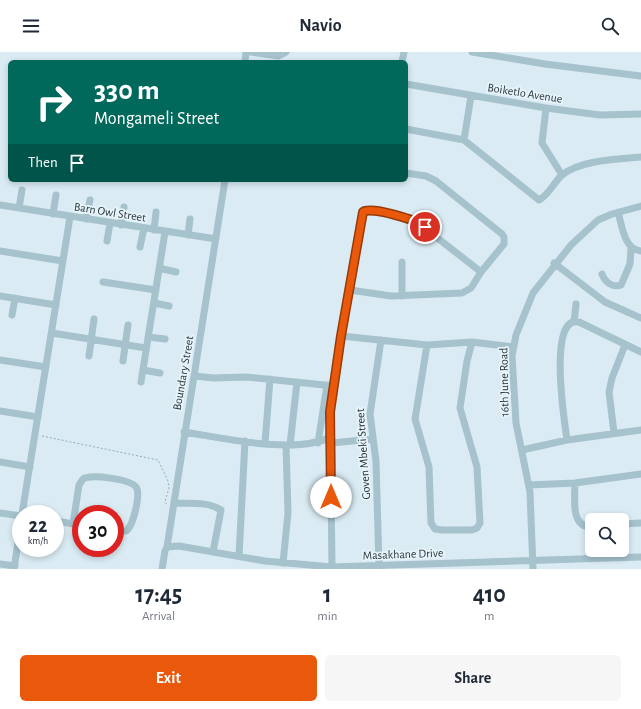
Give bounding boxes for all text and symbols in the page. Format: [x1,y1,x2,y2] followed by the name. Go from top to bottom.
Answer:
[20,15,42,37] icon: menu
[599,15,621,37] icon: search
[299,17,342,35] text: Navio
[28,76,80,128] icon: right
[94,77,160,105] text: 330 m
[487,81,563,105] street label: Boiketlo Avenue
[94,110,219,128] text: Mongameli Street
[66,152,88,174] icon: arrive
[28,155,58,170] text: Then
[73,200,147,224] street label: Barn Owl Street
[408,210,442,244] pin
[414,216,436,238] icon: arrive
[171,335,196,411] street label: Boundary Street
[497,347,511,417] street label: 16th June Road
[354,408,372,500] street label: Goven Mbeki Street
[310,476,352,518] position arrow
[72,505,124,557] speed limit sign: 30
[585,513,629,557] map controls
[585,513,629,557] button: search
[29,516,47,536] text: 22
[28,536,48,546] text: km/h
[362,547,444,561] street label: Masakhane Drive
[135,583,182,607] text: 17:45
[323,583,332,607] text: 1
[473,583,506,607] text: 410
[142,610,175,623] text: Arrival
[317,610,338,623] text: min
[484,610,494,623] text: m
[20,655,317,701] button: Exit
[325,655,621,701] button: Share

